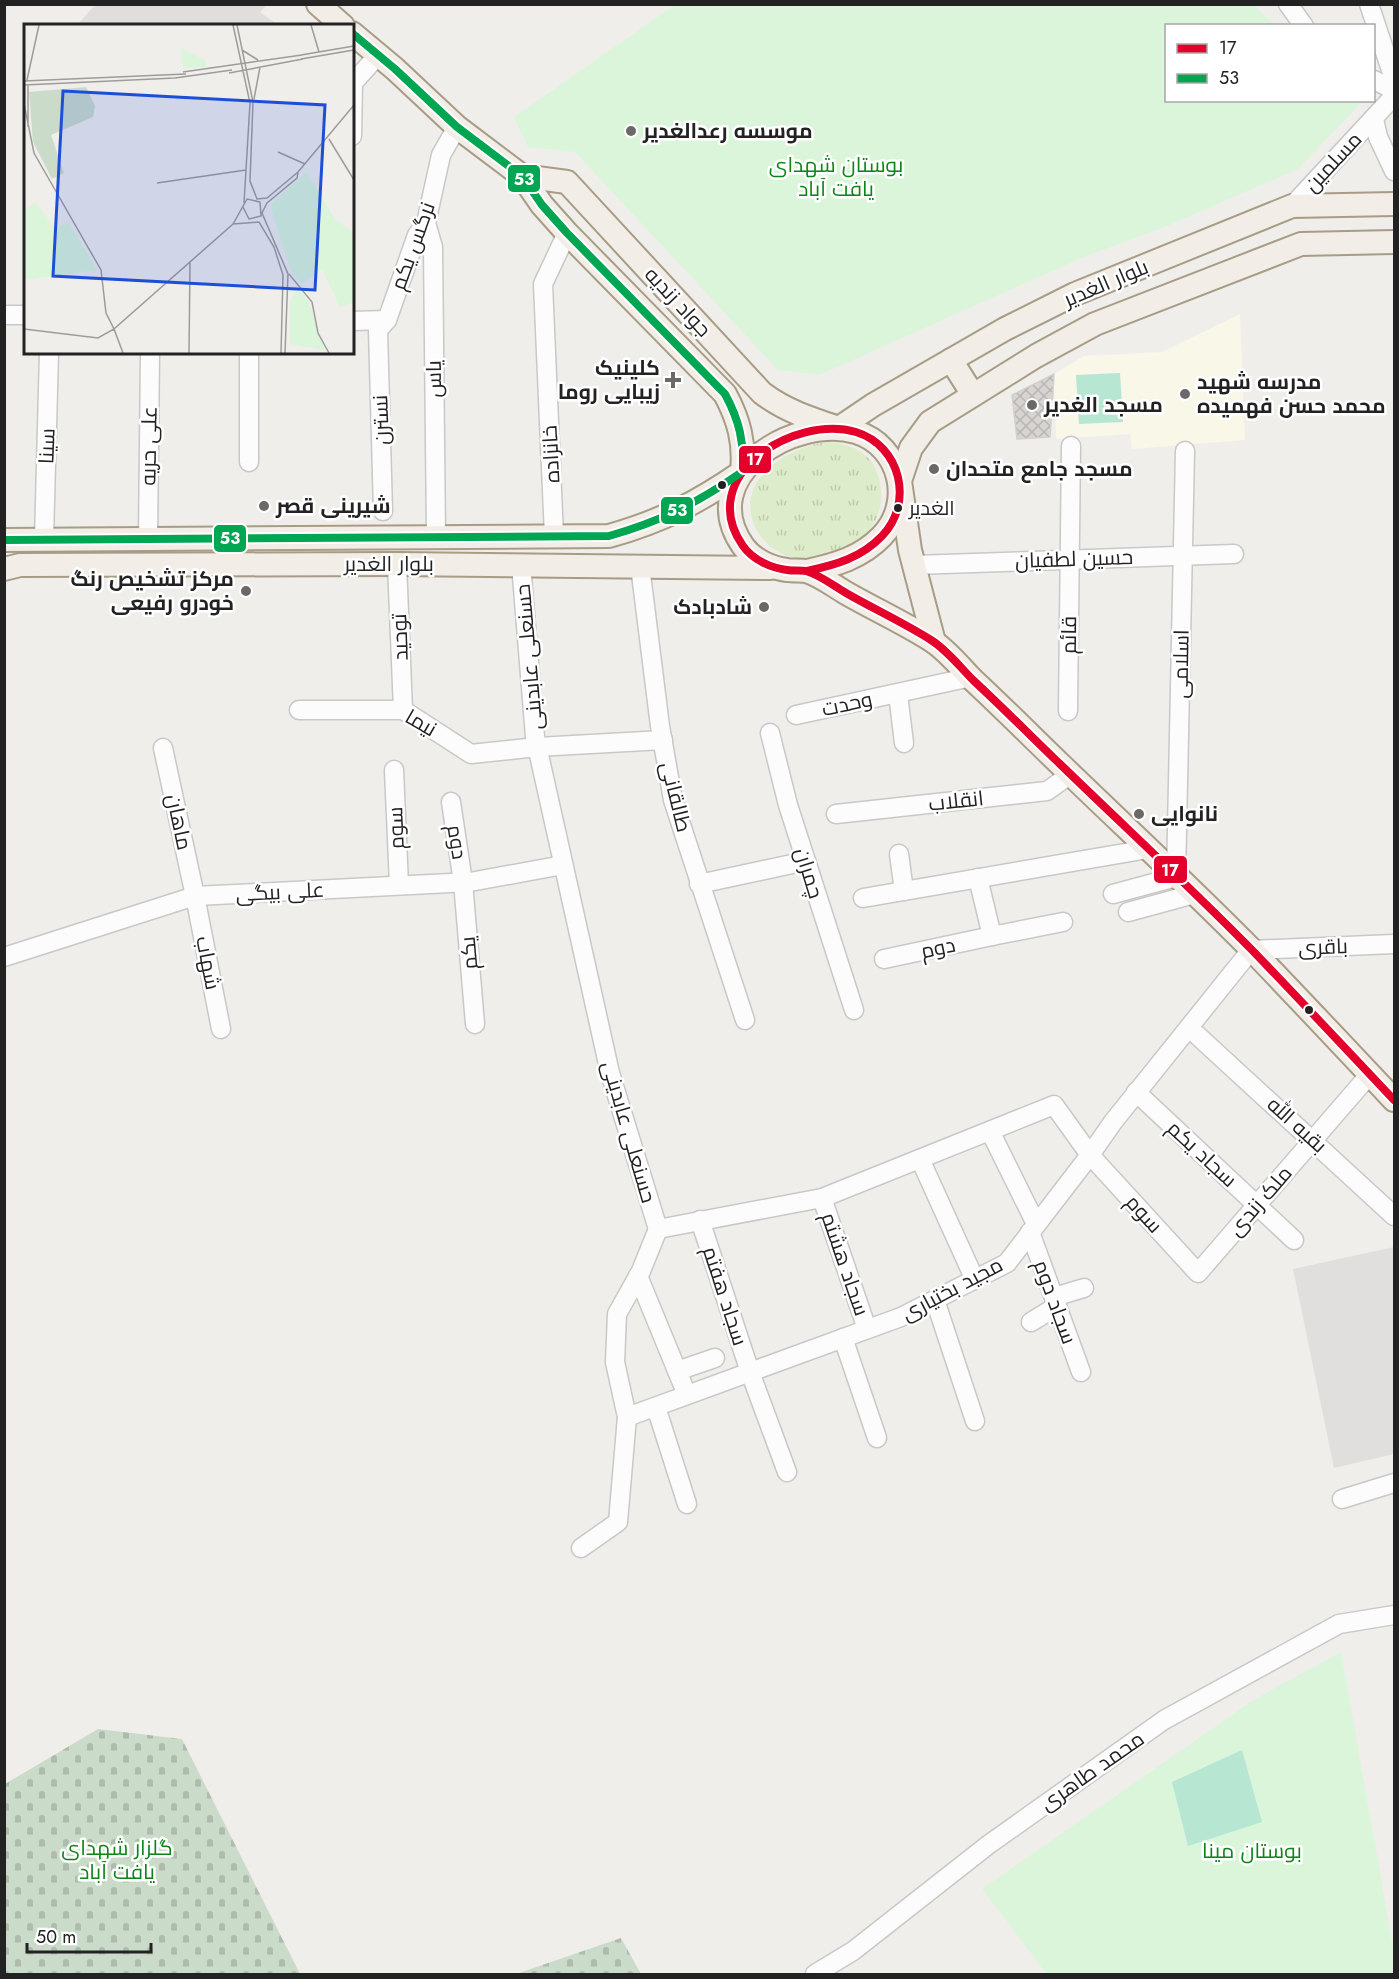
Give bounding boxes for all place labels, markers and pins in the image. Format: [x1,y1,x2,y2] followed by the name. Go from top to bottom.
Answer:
[642,116,813,146] place label: موسسه رعدالغدیر
[624,124,638,138] marker: موسسه رعدالغدیر
[558,353,660,407] place label: کلینیک زیبایی روما
[1197,367,1386,421] place label: مدرسه شهید محمد حسن فهمیده
[664,371,682,389] marker: کلینیک زیبایی روما
[1178,387,1192,401] marker: مدرسه شهید محمد حسن فهمیده
[1043,390,1163,420] place label: مسجد الغدیر
[1025,398,1039,412] marker: مسجد الغدیر
[946,454,1133,484] place label: مسجد جامع متحدان
[927,462,941,476] marker: مسجد جامع متحدان
[716,479,728,491] unlabelled marker
[275,491,391,521] place label: شیرینی قصر
[908,494,955,523] place label: الغدیر
[257,499,271,513] marker: شیرینی قصر
[892,502,904,514] marker: الغدیر
[71,564,234,618] place label: مرکز تشخیص رنگ خودرو رفیعی
[239,584,253,598] marker: مرکز تشخیص رنگ خودرو رفیعی
[673,592,752,622] place label: شادبادک
[757,600,771,614] marker: شادبادک
[1151,799,1218,829] place label: نانوایی
[1132,807,1146,821] marker: نانوایی
[1303,1004,1315,1016] unlabelled marker

